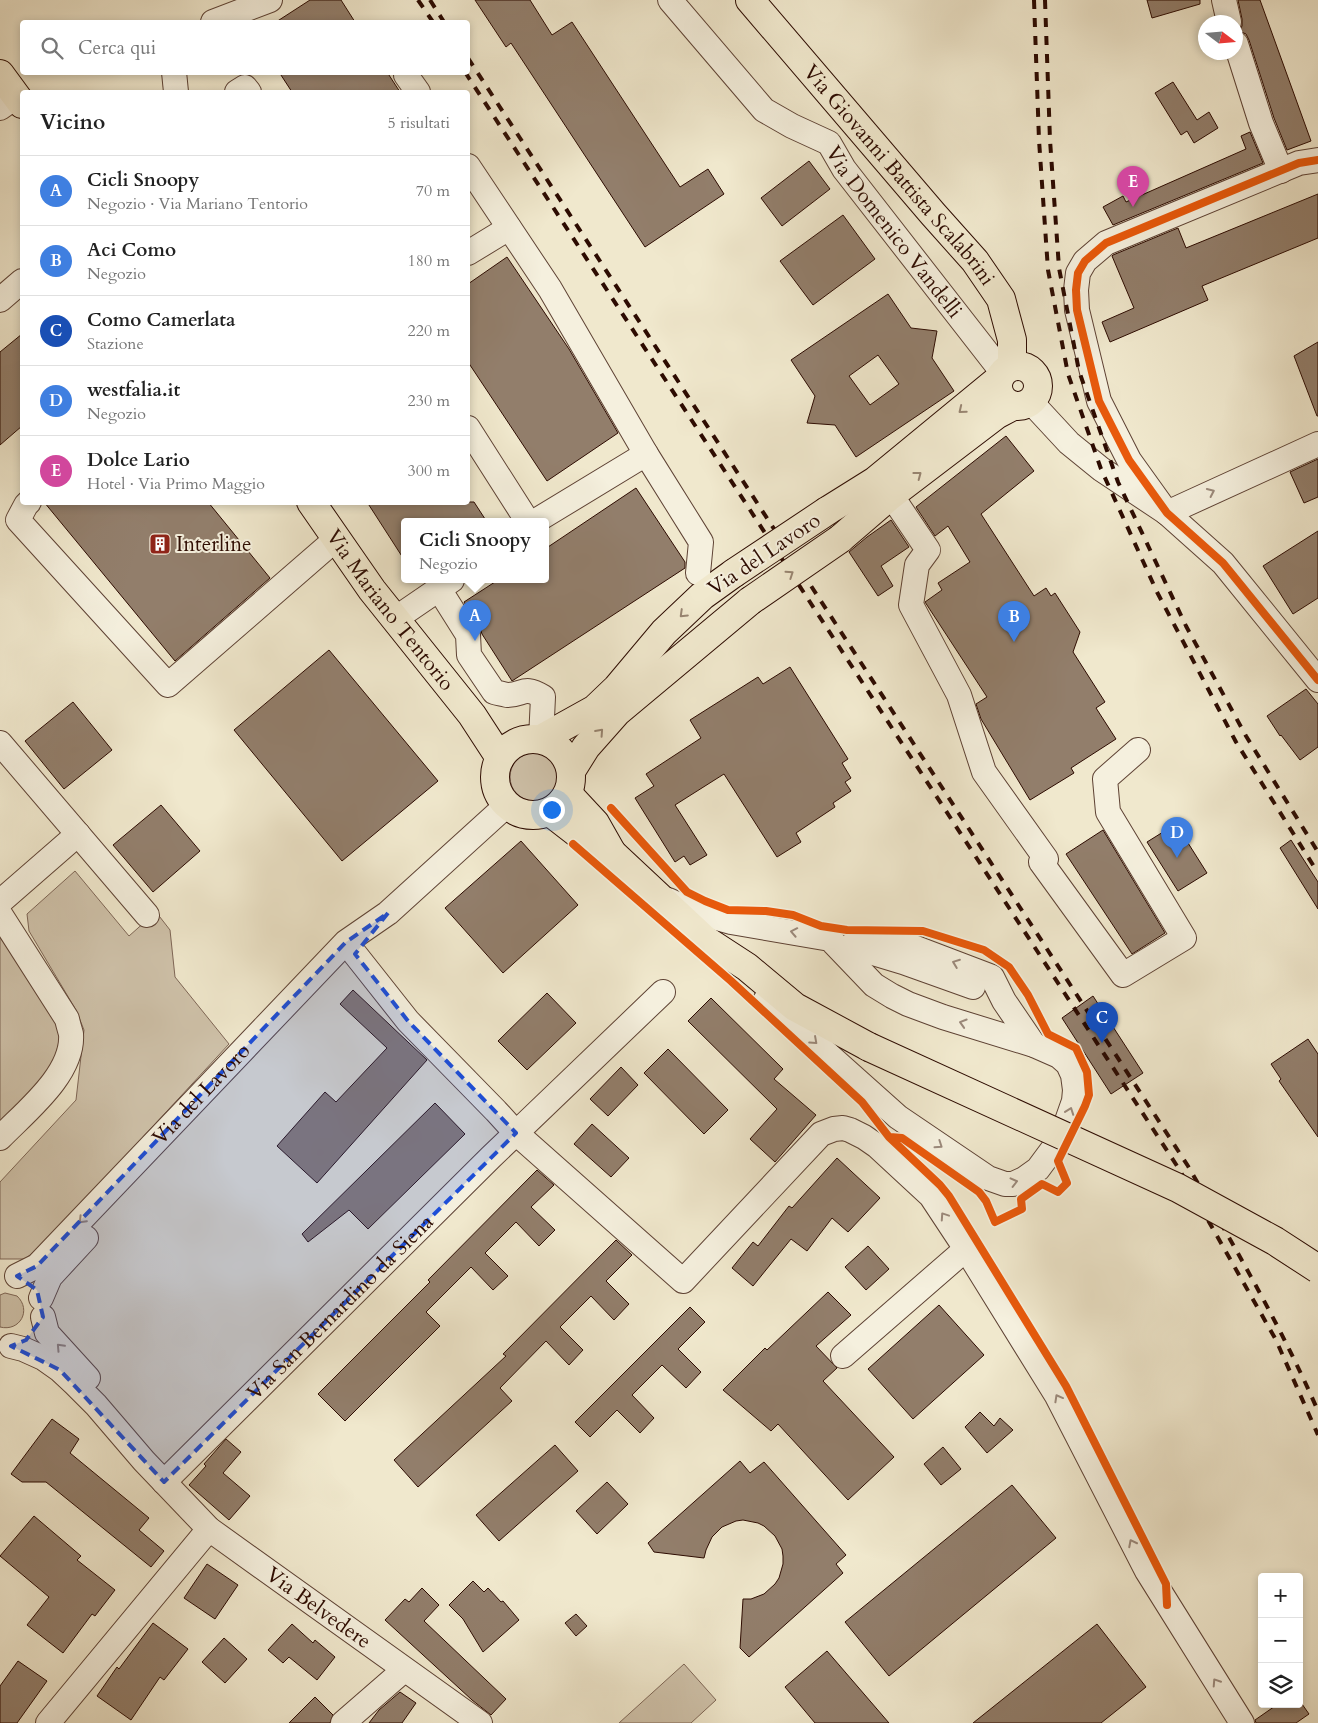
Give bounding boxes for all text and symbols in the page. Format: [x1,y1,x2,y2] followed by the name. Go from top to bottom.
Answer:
[1198,15,1243,60] north arrow
[20,20,470,75] search box
[38,34,66,62] icon: search
[78,35,156,61] text: Cerca qui
[796,58,1002,291] street label: Via Giovanni Battista Scalabrini
[40,108,105,137] text: Vicino
[387,112,450,134] text: 5 risultati
[819,141,969,324] street label: Via Domenico Vandelli
[1117,166,1149,207] pin: E
[87,167,199,193] text: Cicli Snoopy
[50,180,62,202] text: A
[416,180,450,202] text: 70 m
[87,193,308,215] text: Negozio · Via Mariano Tentorio
[87,237,176,263] text: Aci Como
[50,250,62,272] text: B
[408,250,450,272] text: 180 m
[87,263,146,285] text: Negozio
[87,307,235,333] text: Como Camerlata
[50,320,62,342] text: C
[408,320,450,342] text: 220 m
[87,333,144,355] text: Stazione
[87,377,180,403] text: westfalia.it
[49,390,63,412] text: D
[408,390,450,412] text: 230 m
[87,403,146,425] text: Negozio
[958,404,967,413] one-way arrow
[87,447,190,473] text: Dolce Lario
[51,460,61,482] text: E
[408,460,450,482] text: 300 m
[912,472,921,480] one-way arrow
[87,473,265,495] text: Hotel · Via Primo Maggio
[1206,488,1215,498] one-way arrow
[702,506,826,603] street label: Via del Lavoro
[401,518,549,583] popup
[319,523,461,697] street label: Via Mariano Tentorio
[419,527,531,553] text: Cicli Snoopy
[176,530,252,559] place label: Interline
[148,532,172,556] building icon: Interline
[419,553,478,575] text: Negozio
[784,571,794,580] one-way arrow
[459,600,491,641] pin: A
[998,601,1030,642] pin: B
[679,608,688,617] one-way arrow
[594,728,603,737] one-way arrow
[539,797,565,823] your location
[1161,817,1193,858] pin: D
[790,928,799,938] one-way arrow
[952,959,961,970] one-way arrow
[1086,1002,1118,1043] pin: C
[960,1019,968,1029] one-way arrow
[809,1035,818,1044] one-way arrow
[146,1037,257,1152] street label: Via del Lavoro
[1064,1108,1074,1116] one-way arrow
[933,1139,943,1148] one-way arrow
[1010,1177,1019,1188] one-way arrow
[241,1208,440,1407] street label: Via San Bernardino da Siena
[941,1212,950,1222] one-way arrow
[79,1214,88,1223] one-way arrow
[57,1344,66,1353] one-way arrow
[1054,1395,1064,1404] one-way arrow
[1128,1539,1138,1548] one-way arrow
[260,1560,377,1656] street label: Via Belvedere
[1258,1573,1303,1708] map controls
[1258,1573,1303,1618] button: +
[1258,1618,1303,1663] button: −
[1258,1663,1303,1708] button: layers
[1213,1678,1223,1687] one-way arrow

